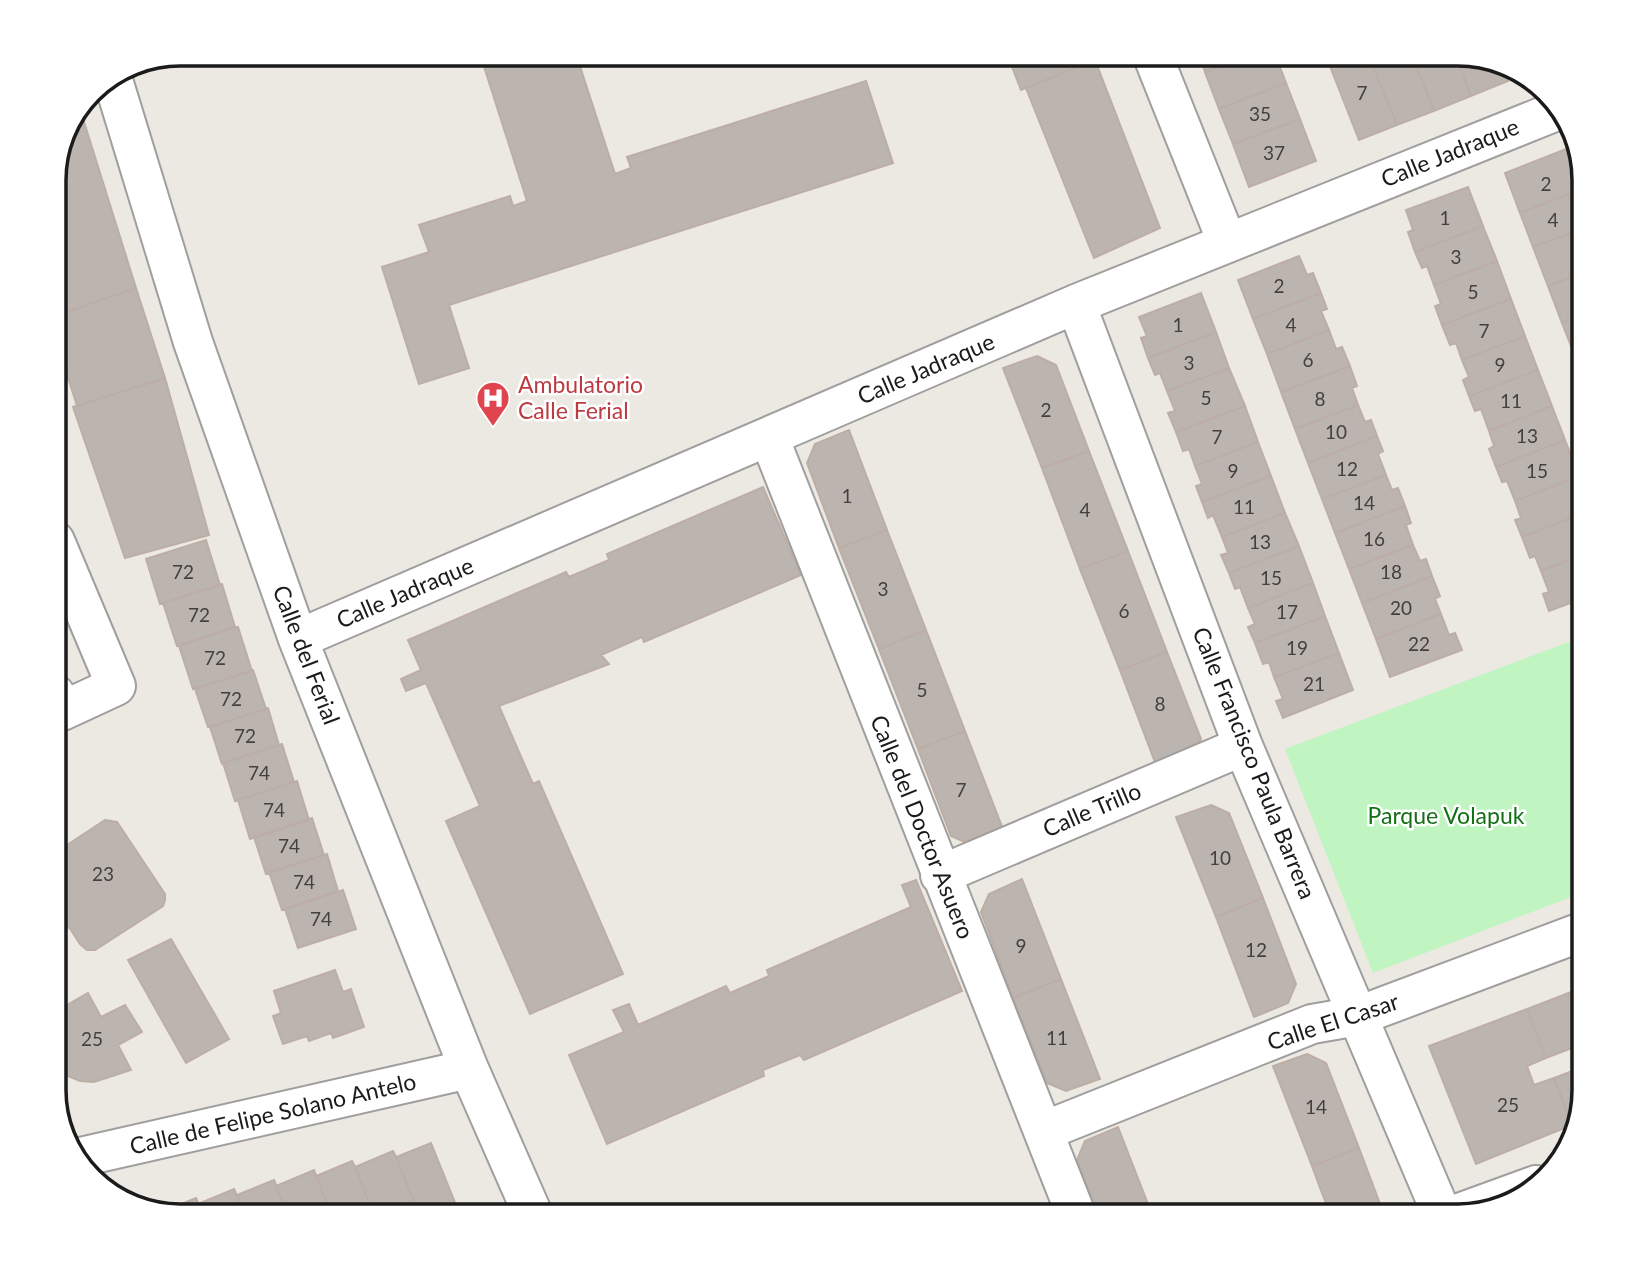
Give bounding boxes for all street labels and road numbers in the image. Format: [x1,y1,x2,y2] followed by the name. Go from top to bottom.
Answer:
[1377,112,1523,192] street label: Calle Jadraque
[853,327,998,410] street label: Calle Jadraque
[332,551,477,634] street label: Calle Jadraque
[268,581,346,728] street label: Calle del Ferial
[1187,623,1322,903] street label: Calle Francisco Paula Barrera
[865,711,981,943] street label: Calle del Doctor Asuero
[1038,776,1145,842] street label: Calle Trillo
[1263,986,1403,1055] street label: Calle El Casar
[127,1066,419,1160] street label: Calle de Felipe Solano Antelo

